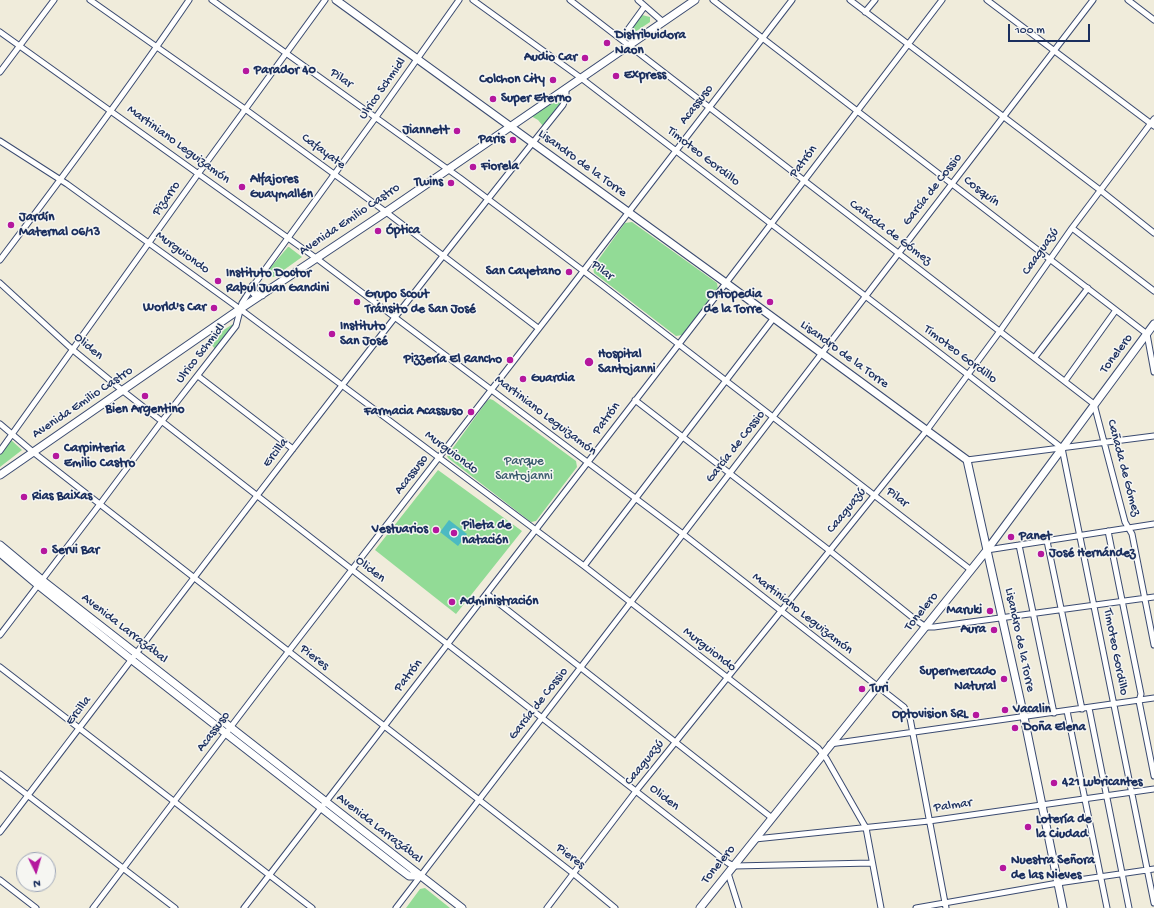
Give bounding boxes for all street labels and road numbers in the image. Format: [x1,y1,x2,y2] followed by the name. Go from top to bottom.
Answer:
[356,55,410,123] street label: Ulrico Schmidl
[326,66,356,92] street label: Pilar
[677,82,717,128] street label: Acassuso
[123,102,233,188] street label: Martiniano Leguizamón
[663,124,743,190] street label: Timoteo Gordillo
[535,127,629,201] street label: Lisandro de la Torre
[298,131,348,173] street label: Cafayate
[787,142,821,182] street label: Patrón
[900,151,966,229] street label: García de Cossio
[960,173,1002,211] street label: Cosquín
[149,179,185,219] street label: Pizarro
[297,180,403,260] street label: Avenida Emilio Castro
[846,197,934,269] street label: Cañada de Gómez
[1019,225,1063,279] street label: Caaguazú
[152,228,212,278] street label: Murguiondo
[587,257,617,285] street label: Pilar
[797,318,891,392] street label: Lisandro de la Torre
[173,321,229,387] street label: Ulrico Schmidl
[920,322,1000,388] street label: Timoteo Gordillo
[70,330,106,364] street label: Oliden
[1097,331,1137,377] street label: Tonelero
[30,363,136,443] street label: Avenida Emilio Castro
[491,372,599,460] street label: Martiniano Leguizamón
[590,399,624,439] street label: Patrón
[703,408,769,486] street label: García de Cossio
[1103,418,1143,518] street label: Cañada de Gómez
[421,428,481,478] street label: Murguiondo
[260,435,292,471] street label: Ercilla
[392,452,432,498] street label: Acassuso
[882,484,912,512] street label: Pilar
[824,485,870,537] street label: Caaguazú
[352,553,388,587] street label: Oliden
[748,570,856,658] street label: Martiniano Leguizamón
[1000,587,1038,693] street label: Lisandro de la Torre
[902,589,942,635] street label: Tonelero
[78,590,170,668] street label: Avenida Larrazábal
[1099,607,1131,697] street label: Timoteo Gordillo
[679,624,739,676] street label: Murguiondo
[296,642,332,674] street label: Pieres
[391,657,427,695] street label: Patrón
[506,665,572,743] street label: García de Cossio
[63,693,95,729] street label: Ercilla
[194,709,234,755] street label: Acassuso
[622,737,668,789] street label: Caaguazú
[646,781,682,815] street label: Oliden
[333,790,425,868] street label: Avenida Larrazábal
[933,796,973,816] street label: Palmar
[552,841,588,873] street label: Pieres
[699,842,739,888] street label: Tonelero

